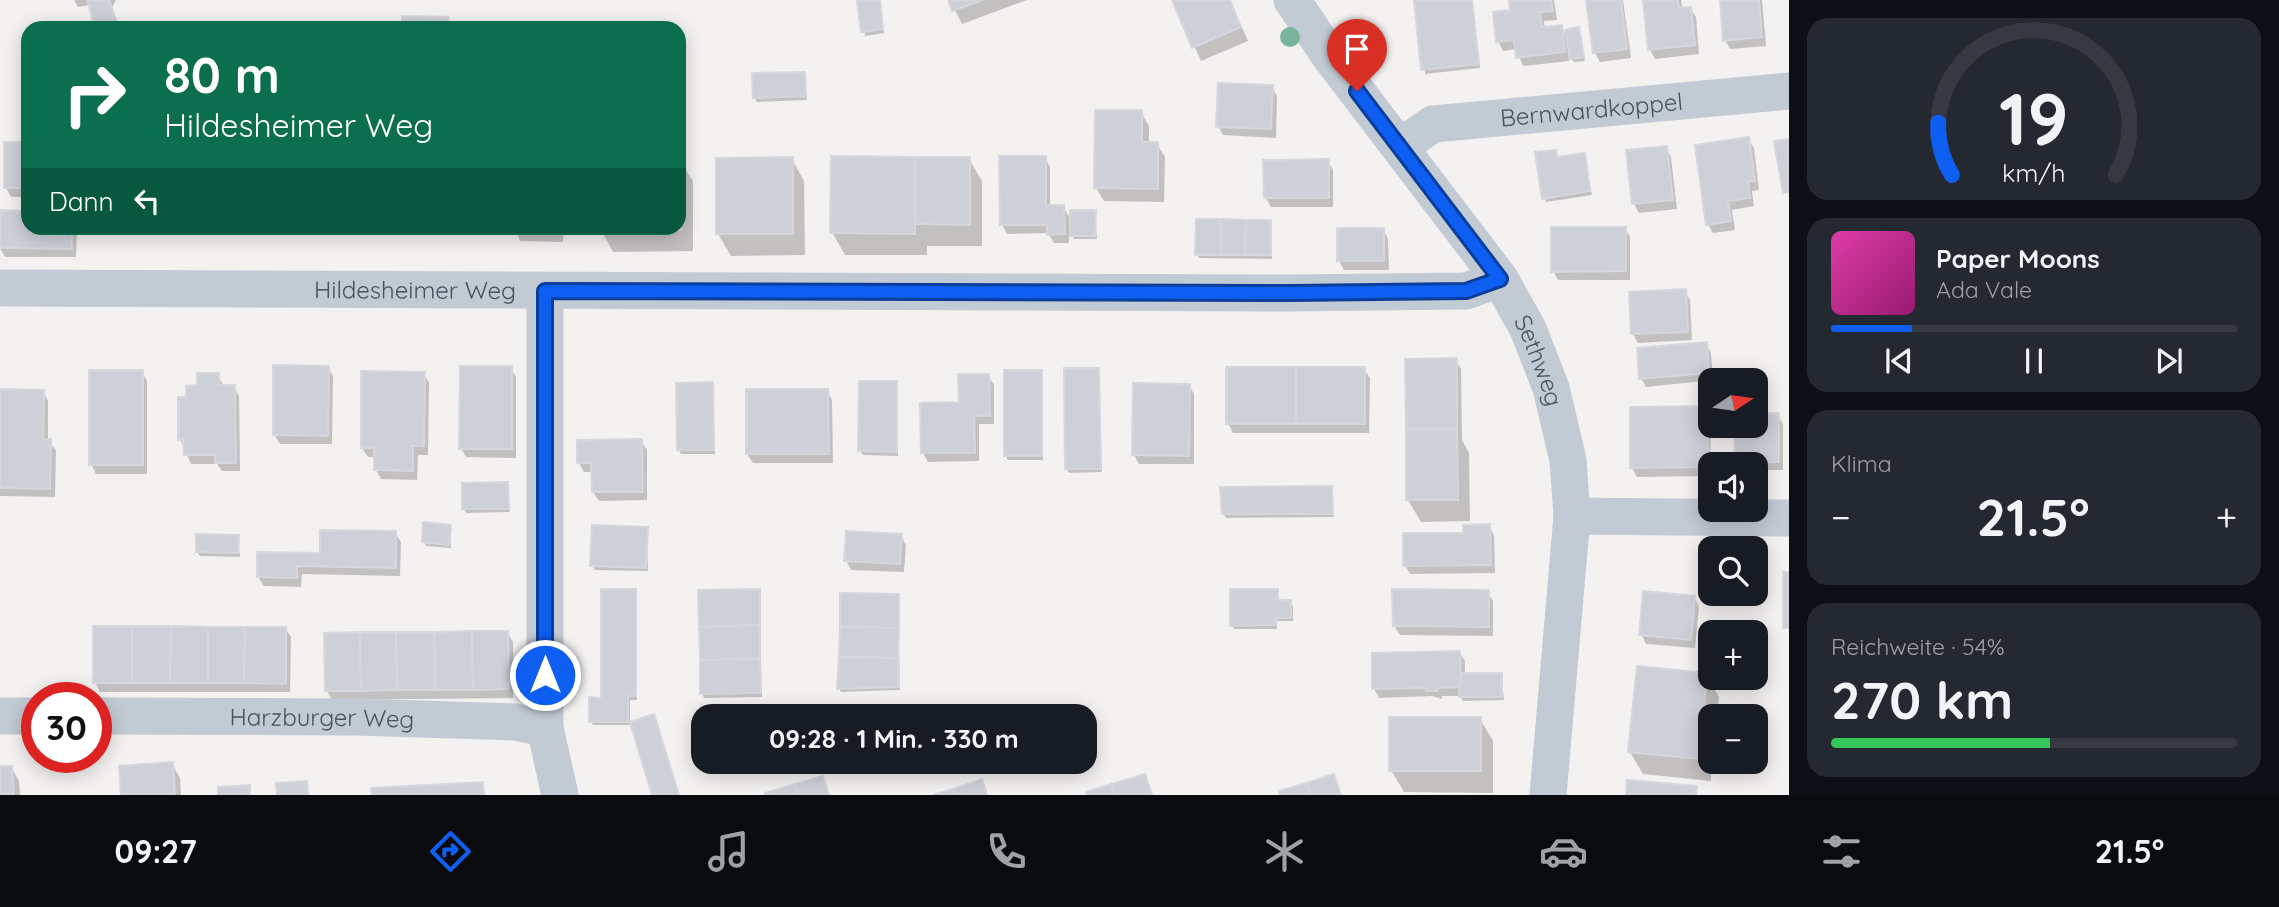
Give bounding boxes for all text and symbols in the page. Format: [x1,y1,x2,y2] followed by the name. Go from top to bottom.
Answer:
[1327,19,1387,91] pin
[1338,30,1376,68] icon: arrive
[164,44,280,105] text: 80 m
[49,49,140,140] icon: right
[1999,72,2069,163] text: 19
[1499,86,1684,133] street label: Bernwardkoppel
[164,105,433,145] text: Hildesheimer Weg
[2002,157,2066,188] text: km/h
[128,182,166,220] icon: left
[49,185,114,218] text: Dann
[1936,242,2100,275] text: Paper Moons
[314,274,516,305] street label: Hildesheimer Weg
[1936,275,2032,304] text: Ada Vale
[1508,309,1570,409] street label: Sethweg
[1880,342,1918,380] icon: previous
[2015,342,2053,380] icon: pause
[2150,342,2188,380] icon: next
[1698,368,1768,438] north arrow
[1698,368,1768,774] map controls
[1831,449,1892,478] text: Klima
[1698,452,1768,522] button: sound
[1977,484,2090,549] text: 21.5°
[1831,493,1851,541] text: −
[2216,493,2237,541] text: +
[1698,536,1768,606] button: search
[1698,620,1768,690] button: +
[1831,632,2005,661] text: Reichweite · 54%
[508,638,582,712] position arrow
[1831,667,2013,732] text: 270 km
[21,682,112,773] speed limit sign: 30
[230,702,415,734] street label: Harzburger Weg
[1698,704,1768,774] button: −
[769,722,1019,755] text: 09:28 · 1 Min. · 330 m
[426,827,475,876] icon: directions
[704,827,753,876] icon: music
[982,827,1031,876] icon: phone
[1260,827,1309,876] icon: climate
[1539,827,1588,876] icon: car
[1817,827,1866,876] icon: filters
[115,831,197,871] text: 09:27
[2095,831,2164,871] text: 21.5°

